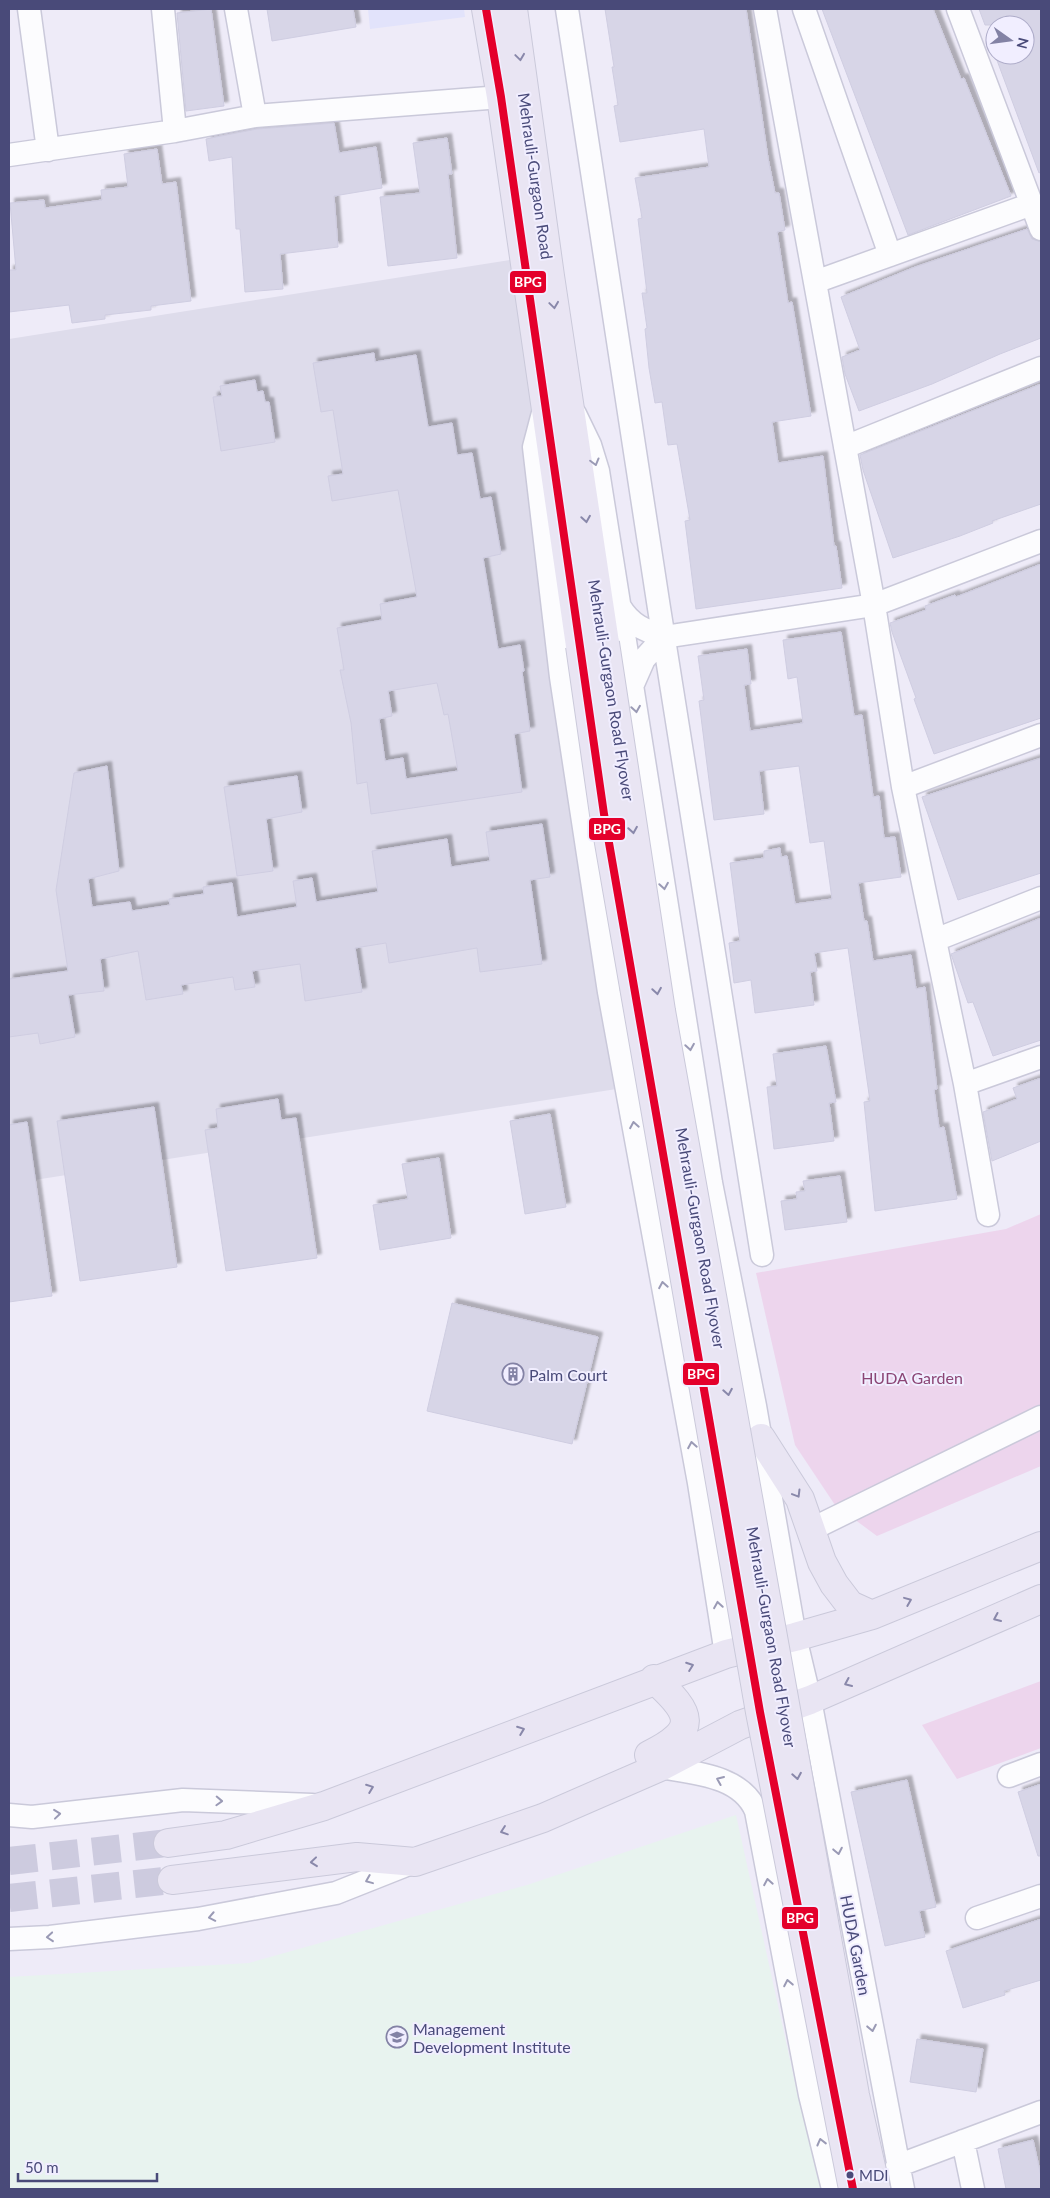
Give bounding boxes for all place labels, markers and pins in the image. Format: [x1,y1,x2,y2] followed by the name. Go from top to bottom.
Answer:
[501,1362,525,1386] building icon: Palm Court
[529,1365,608,1384] place label: Palm Court
[413,2019,571,2056] place label: Management Development Institute
[385,2025,409,2049] school or university icon: Management Development Institute
[859,2166,889,2184] place label: MDI
[845,2170,855,2180] marker: MDI

